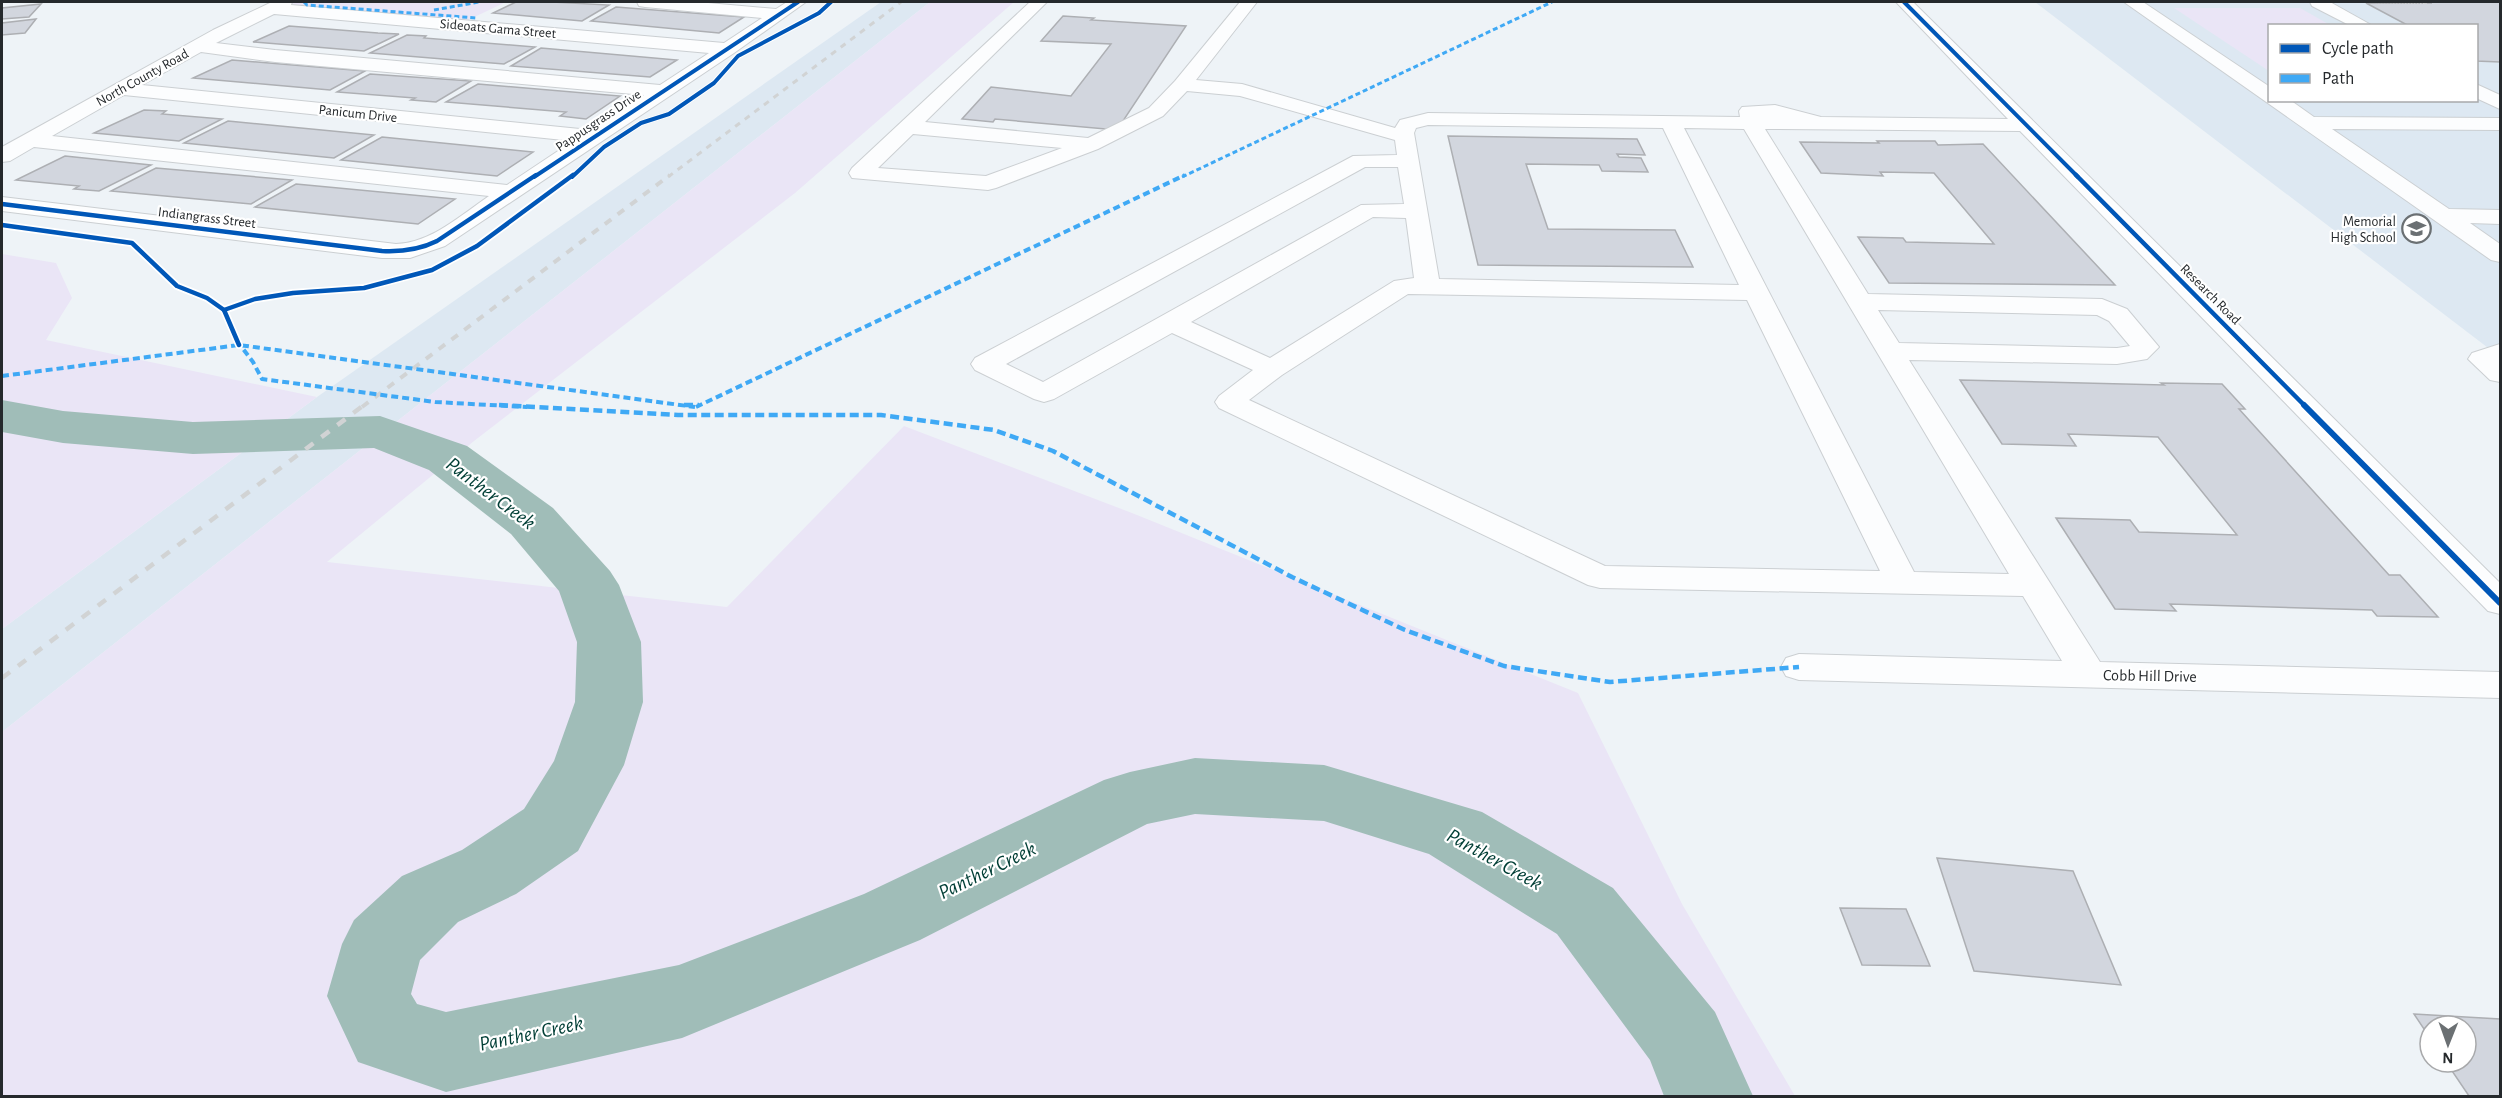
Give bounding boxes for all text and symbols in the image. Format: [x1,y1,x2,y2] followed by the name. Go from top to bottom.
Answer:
[439,17,557,41] street label: Sideoats Gama Street
[2268,24,2478,102] legend
[2322,40,2394,58] text: Cycle path
[94,47,191,109] street label: North County Road
[2322,70,2354,88] text: Path
[553,87,644,154] street label: Pappusgrass Drive
[318,103,398,125] street label: Panicum Drive
[157,205,257,231] street label: Indiangrass Street
[2401,213,2433,245] school or university icon: Memorial High School
[2330,215,2396,245] place label: Memorial High School
[2177,262,2243,328] street label: Research Road
[442,453,539,534] water label: Panther Creek
[2103,667,2197,685] street label: Cobb Hill Drive
[1443,825,1546,894] water label: Panther Creek
[935,838,1040,903] water label: Panther Creek
[477,1012,585,1055] water label: Panther Creek
[2418,1014,2478,1074] north arrow
[2442,1050,2453,1066] text: N

